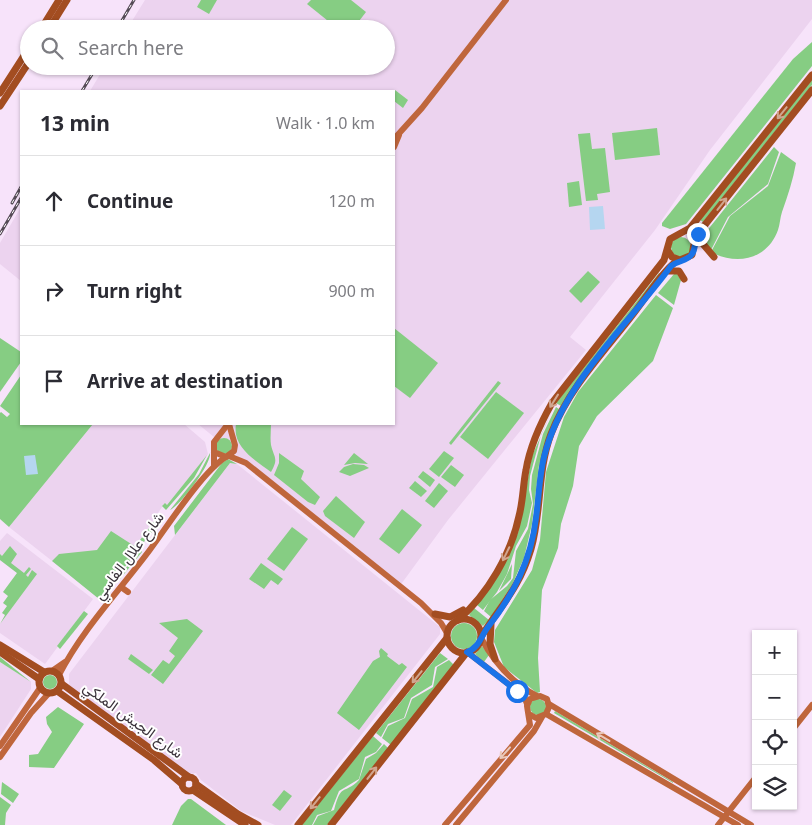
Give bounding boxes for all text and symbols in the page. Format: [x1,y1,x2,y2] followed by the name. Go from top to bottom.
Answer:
[20,20,395,75] search box
[38,34,66,62] icon: search
[78,35,184,61] text: Search here
[776,106,787,119] one-way arrow
[40,109,110,137] text: 13 min
[276,112,375,134] text: Walk · 1.0 km
[40,187,68,215] icon: ahead
[87,188,173,214] text: Continue
[328,190,375,212] text: 120 m
[716,198,727,211] one-way arrow
[687,223,710,246] route end
[40,277,68,305] icon: right
[87,278,182,304] text: Turn right
[328,280,375,302] text: 900 m
[40,367,68,395] icon: arrive
[87,368,283,394] text: Arrive at destination
[549,394,559,408] one-way arrow
[89,507,171,606] street label: شارع علال الفاسي
[501,547,511,562] one-way arrow
[752,630,797,810] map controls
[752,630,797,675] button: +
[412,670,423,683] one-way arrow
[752,675,797,720] button: −
[77,676,188,765] street label: شارع الجيش الملكي
[506,680,529,703] route start
[752,720,797,765] button: locate
[597,732,611,742] one-way arrow
[499,747,511,760] one-way arrow
[752,765,797,810] button: layers
[366,767,377,780] one-way arrow
[310,797,321,810] one-way arrow

